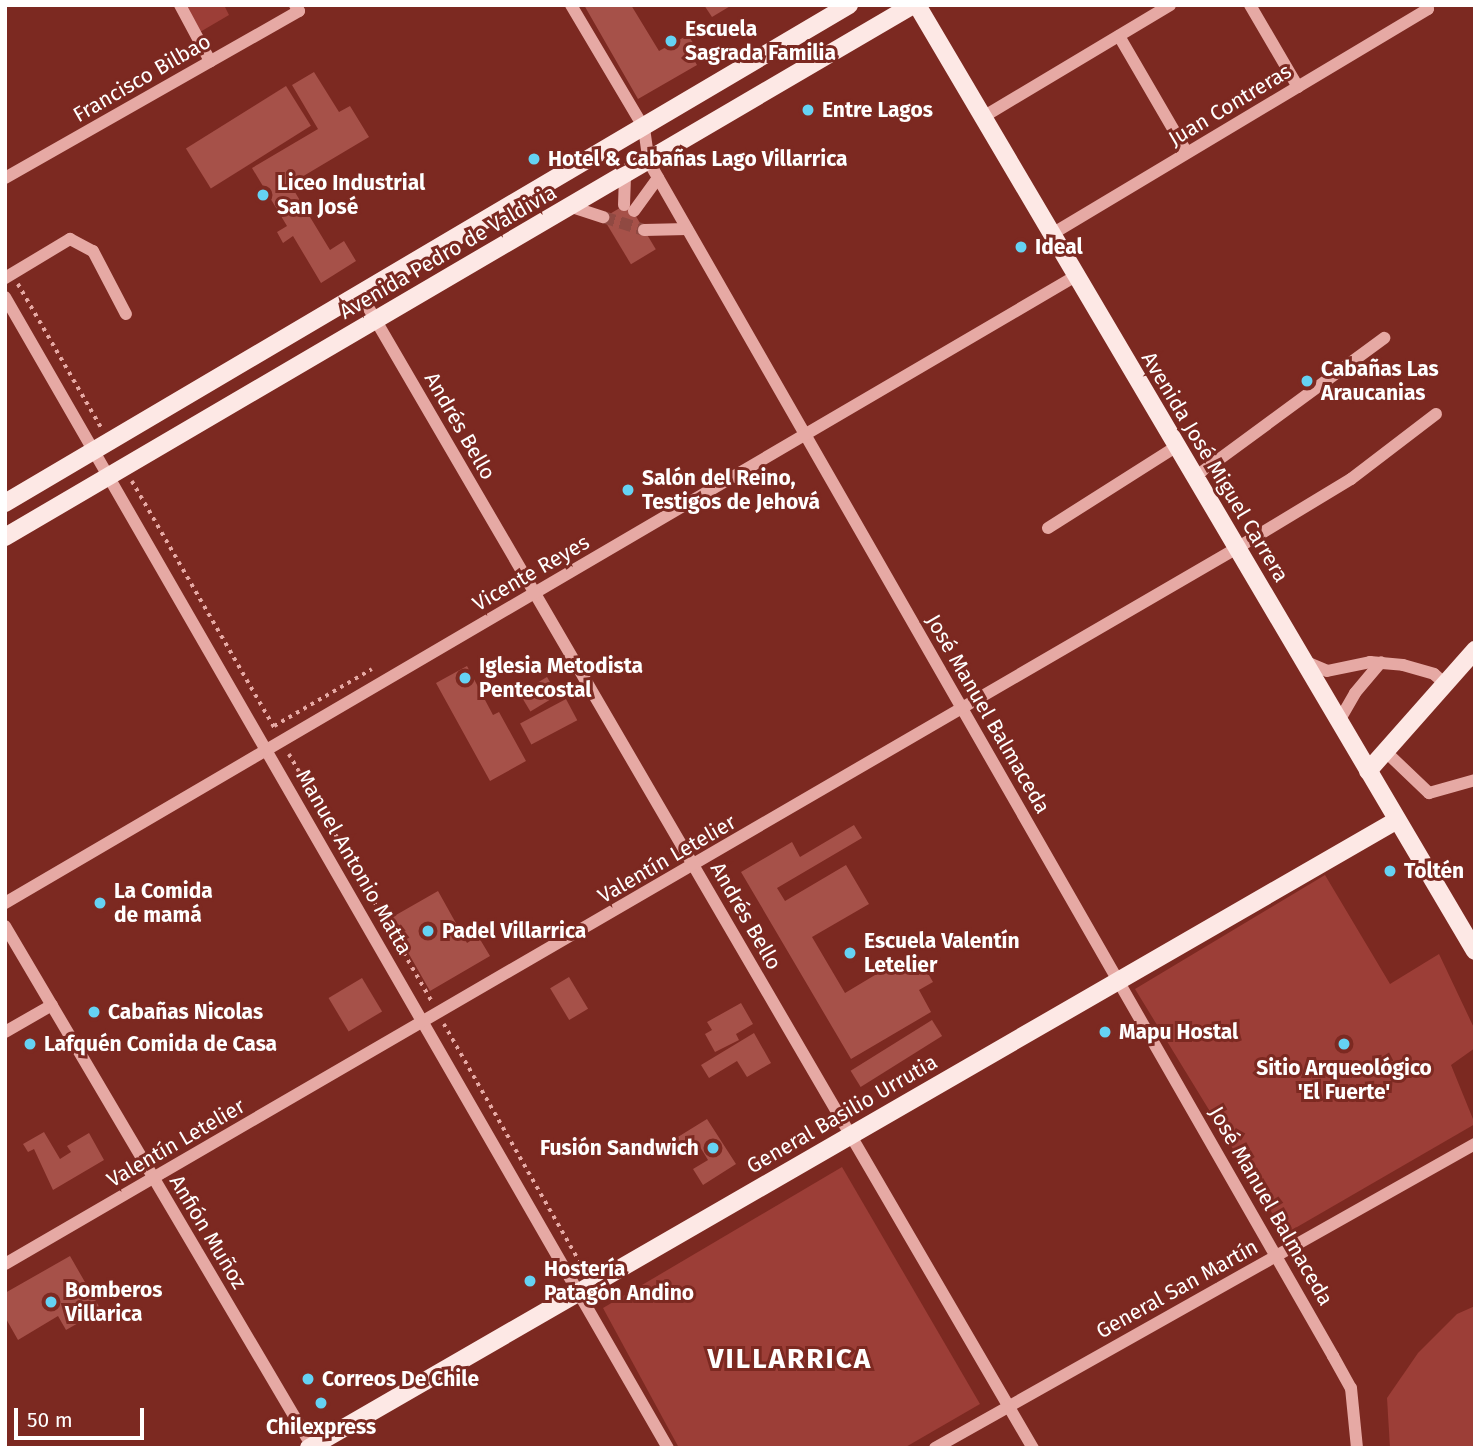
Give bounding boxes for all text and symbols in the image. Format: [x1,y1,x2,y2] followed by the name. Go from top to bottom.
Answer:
[685,16,836,66] place label: Escuela Sagrada Familia
[69,28,215,128] street label: Francisco Bilbao
[663,33,679,49] marker: Escuela Sagrada Familia
[1164,58,1296,152] street label: Juan Contreras
[822,97,933,123] place label: Entre Lagos
[800,102,816,118] marker: Entre Lagos
[548,146,848,172] place label: Hotel & Cabañas Lago Villarrica
[526,151,542,167] marker: Hotel & Cabañas Lago Villarrica
[277,170,425,220] place label: Liceo Industrial San José
[335,180,561,324] street label: Avenida Pedro de Valdivia
[255,187,271,203] marker: Liceo Industrial San José
[1035,234,1083,260] place label: Ideal
[1013,239,1029,255] marker: Ideal
[1136,347,1294,587] street label: Avenida José Miguel Carrera
[1321,356,1439,406] place label: Cabañas Las Araucanias
[419,368,501,484] street label: Andrés Bello
[1299,373,1315,389] marker: Cabañas Las Araucanias
[642,465,820,515] place label: Salón del Reino, Testigos de Jehová
[620,482,636,498] marker: Salón del Reino, Testigos de Jehová
[468,529,594,617] street label: Vicente Reyes
[921,610,1055,818] street label: José Manuel Balmaceda
[479,653,643,703] place label: Iglesia Metodista Pentecostal
[457,670,473,686] marker: Iglesia Metodista Pentecostal
[291,765,417,959] street label: Manuel Antonio Matta
[594,809,740,909] street label: Valentín Letelier
[705,858,787,974] street label: Andrés Bello
[1404,858,1464,884] place label: Toltén
[1382,863,1398,879] marker: Toltén
[114,878,213,928] place label: La Comida de mamá
[92,895,108,911] marker: La Comida de mamá
[442,918,586,944] place label: Padel Villarrica
[420,923,436,939] marker: Padel Villarrica
[864,928,1020,978] place label: Escuela Valentín Letelier
[842,945,858,961] marker: Escuela Valentín Letelier
[108,999,263,1025] place label: Cabañas Nicolas
[86,1004,102,1020] marker: Cabañas Nicolas
[1119,1019,1238,1045] place label: Mapu Hostal
[1097,1024,1113,1040] marker: Mapu Hostal
[44,1031,277,1057] place label: Lafquén Comida de Casa
[22,1036,38,1052] marker: Lafquén Comida de Casa
[1336,1036,1352,1052] marker: Sitio Arqueológico 'El Fuerte'
[742,1049,942,1179] street label: General Basilio Urrutia
[1256,1055,1432,1105] place label: Sitio Arqueológico 'El Fuerte'
[103,1093,249,1193] street label: Valentín Letelier
[1204,1102,1338,1310] street label: José Manuel Balmaceda
[540,1135,699,1161] place label: Fusión Sandwich
[705,1140,721,1156] marker: Fusión Sandwich
[164,1170,252,1294] street label: Anfión Muñoz
[1092,1234,1262,1344] street label: General San Martín
[544,1256,694,1306] place label: Hostería Patagón Andino
[522,1273,538,1289] marker: Hostería Patagón Andino
[65,1277,162,1327] place label: Bomberos Villarica
[43,1294,59,1310] marker: Bomberos Villarica
[709,1342,871,1376] district label: VILLARRICA
[322,1366,479,1392] place label: Correos De Chile
[300,1371,316,1387] marker: Correos De Chile
[18,1394,147,1438] scale bar
[313,1395,329,1411] marker: Chilexpress
[27,1407,73,1433] text: 50 m
[266,1414,376,1440] place label: Chilexpress

